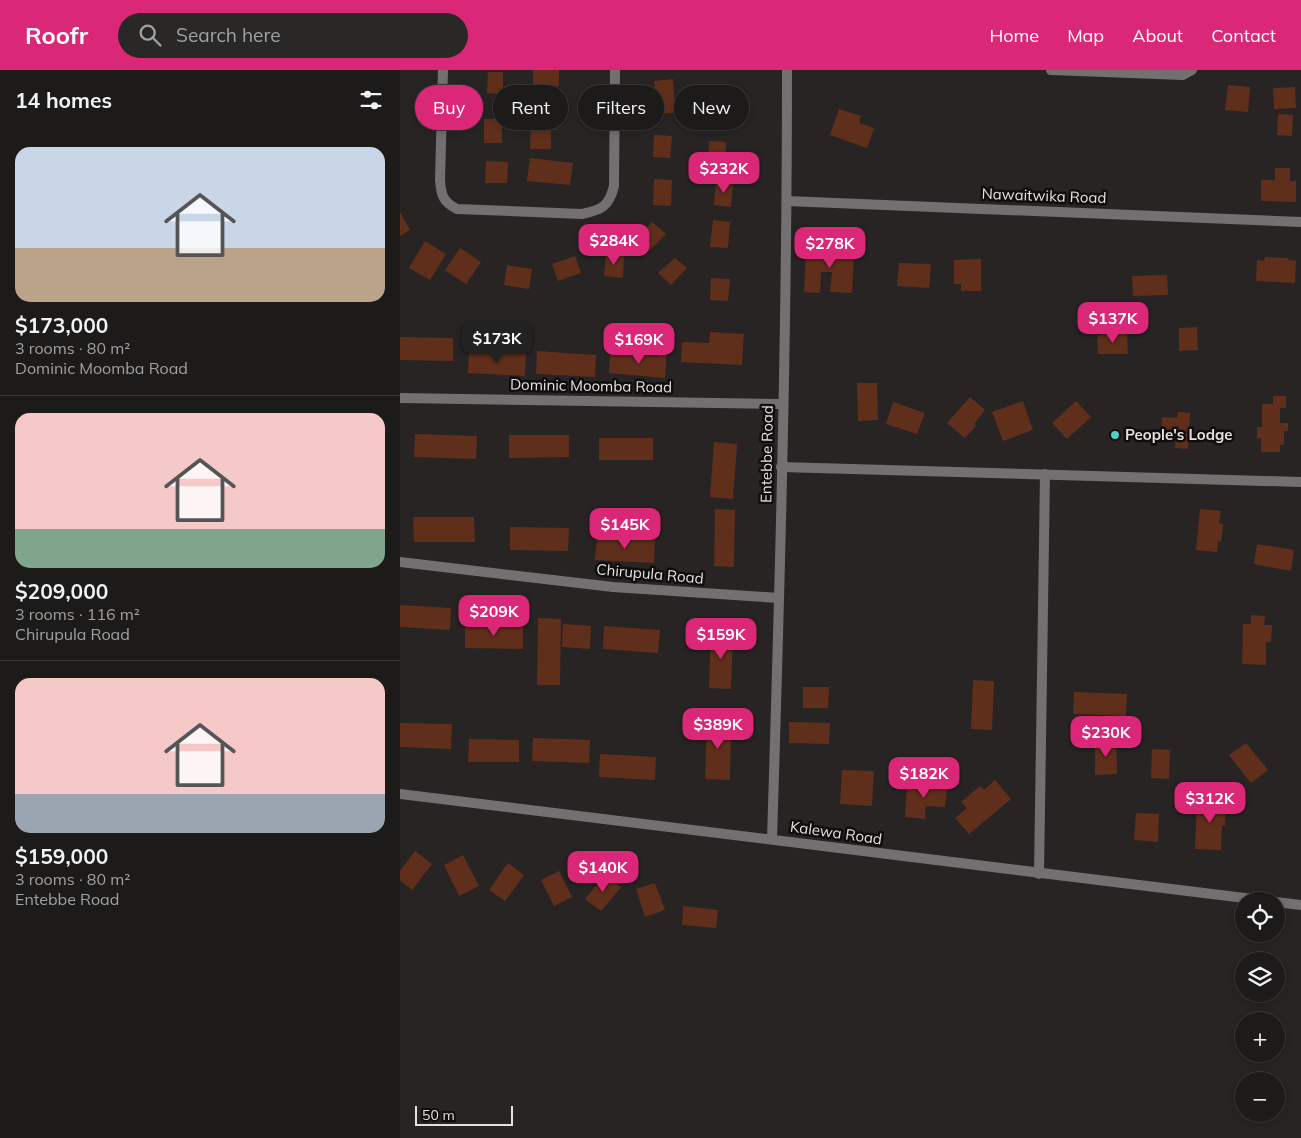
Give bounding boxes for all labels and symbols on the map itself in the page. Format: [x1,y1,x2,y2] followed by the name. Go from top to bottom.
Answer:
[689,152,759,194] pin: $232K
[981,184,1107,207] street label: Nawaitwika Road
[579,224,649,266] pin: $284K
[795,226,865,269] pin: $278K
[1078,302,1148,344] pin: $137K
[462,322,532,364] pin: $173K
[604,322,674,365] pin: $169K
[510,375,672,396] street label: Dominic Moomba Road
[756,405,777,503] street label: Entebbe Road
[1125,425,1232,444] place label: People's Lodge
[1109,429,1121,441] marker: People's Lodge
[590,508,660,550] pin: $145K
[596,559,704,588] street label: Chirupula Road
[459,594,529,637] pin: $209K
[686,618,756,660] pin: $159K
[683,708,753,750] pin: $389K
[1071,716,1141,758] pin: $230K
[889,756,959,799] pin: $182K
[1175,782,1245,824] pin: $312K
[789,817,883,848] street label: Kalewa Road
[568,850,638,893] pin: $140K
[415,1103,512,1126] scale bar

